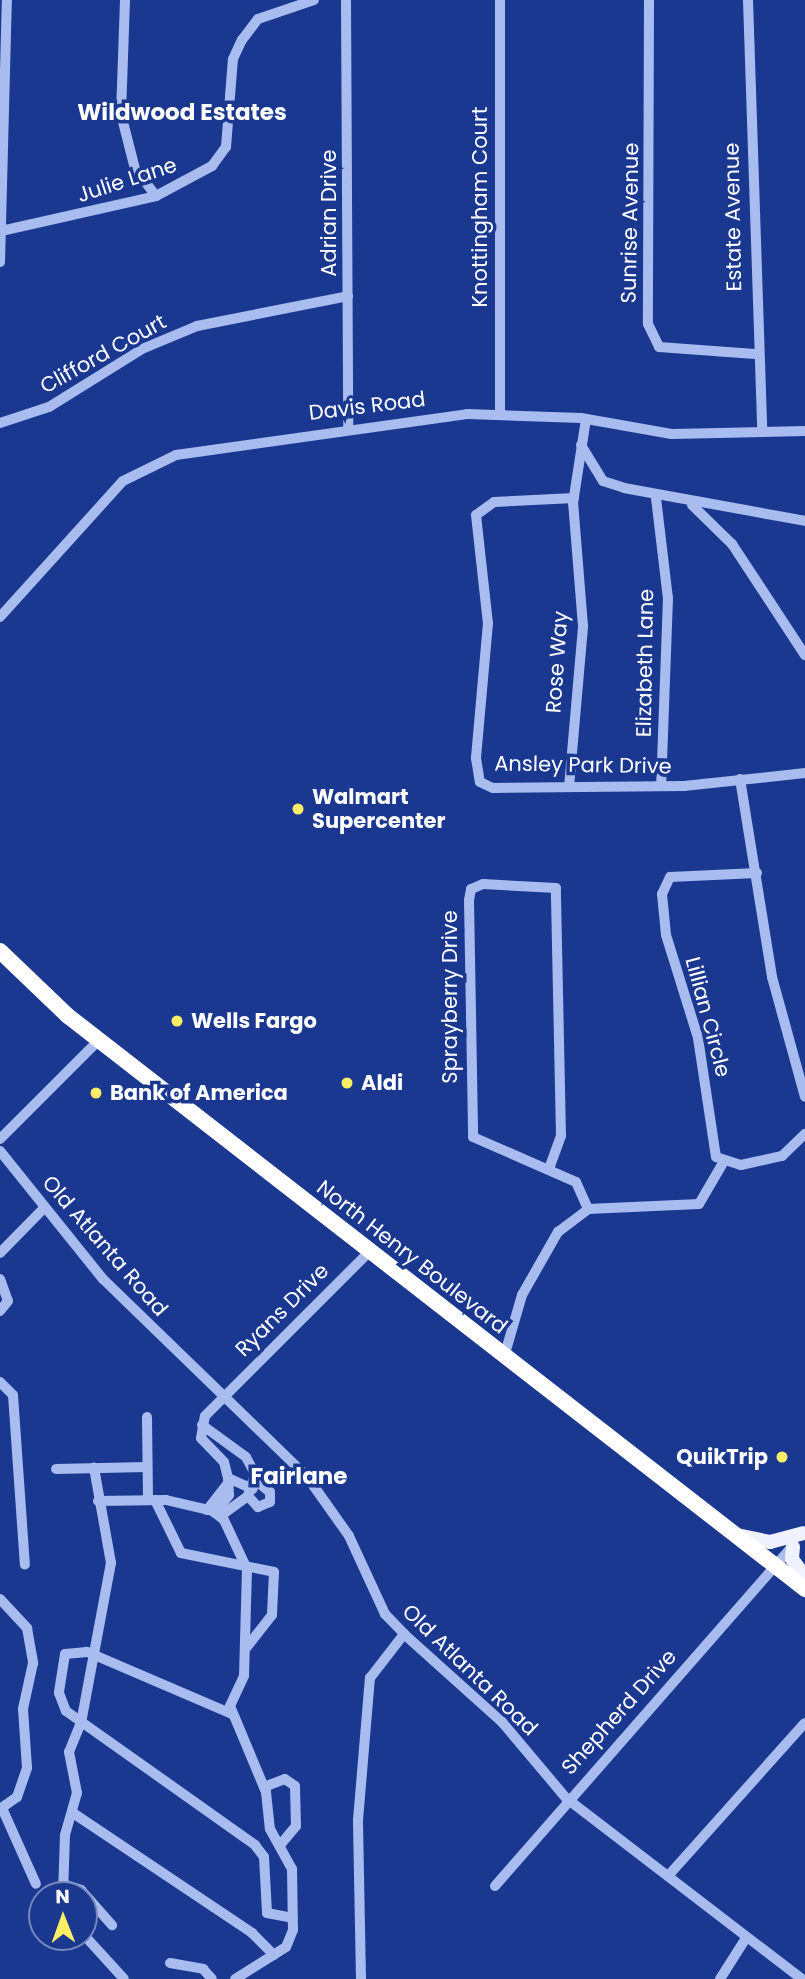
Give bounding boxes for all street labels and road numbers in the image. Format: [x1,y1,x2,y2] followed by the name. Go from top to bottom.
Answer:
[467,107,493,307] street label: Knottingham Court
[616,142,644,304] street label: Sunrise Avenue
[719,142,747,292] street label: Estate Avenue
[316,149,342,277] street label: Adrian Drive
[74,152,180,208] street label: Julie Lane
[36,309,170,399] street label: Clifford Court
[307,386,427,426] street label: Davis Road
[631,589,659,737] street label: Elizabeth Lane
[541,610,573,714] street label: Rose Way
[494,751,672,779] street label: Ansley Park Drive
[437,910,463,1084] street label: Sprayberry Drive
[680,954,736,1080] street label: Lillian Circle
[37,1171,173,1321] street label: Old Atlanta Road
[312,1175,512,1339] street label: North Henry Boulevard
[230,1258,334,1362] street label: Ryans Drive
[397,1599,543,1741] street label: Old Atlanta Road
[556,1644,682,1780] street label: Shepherd Drive

